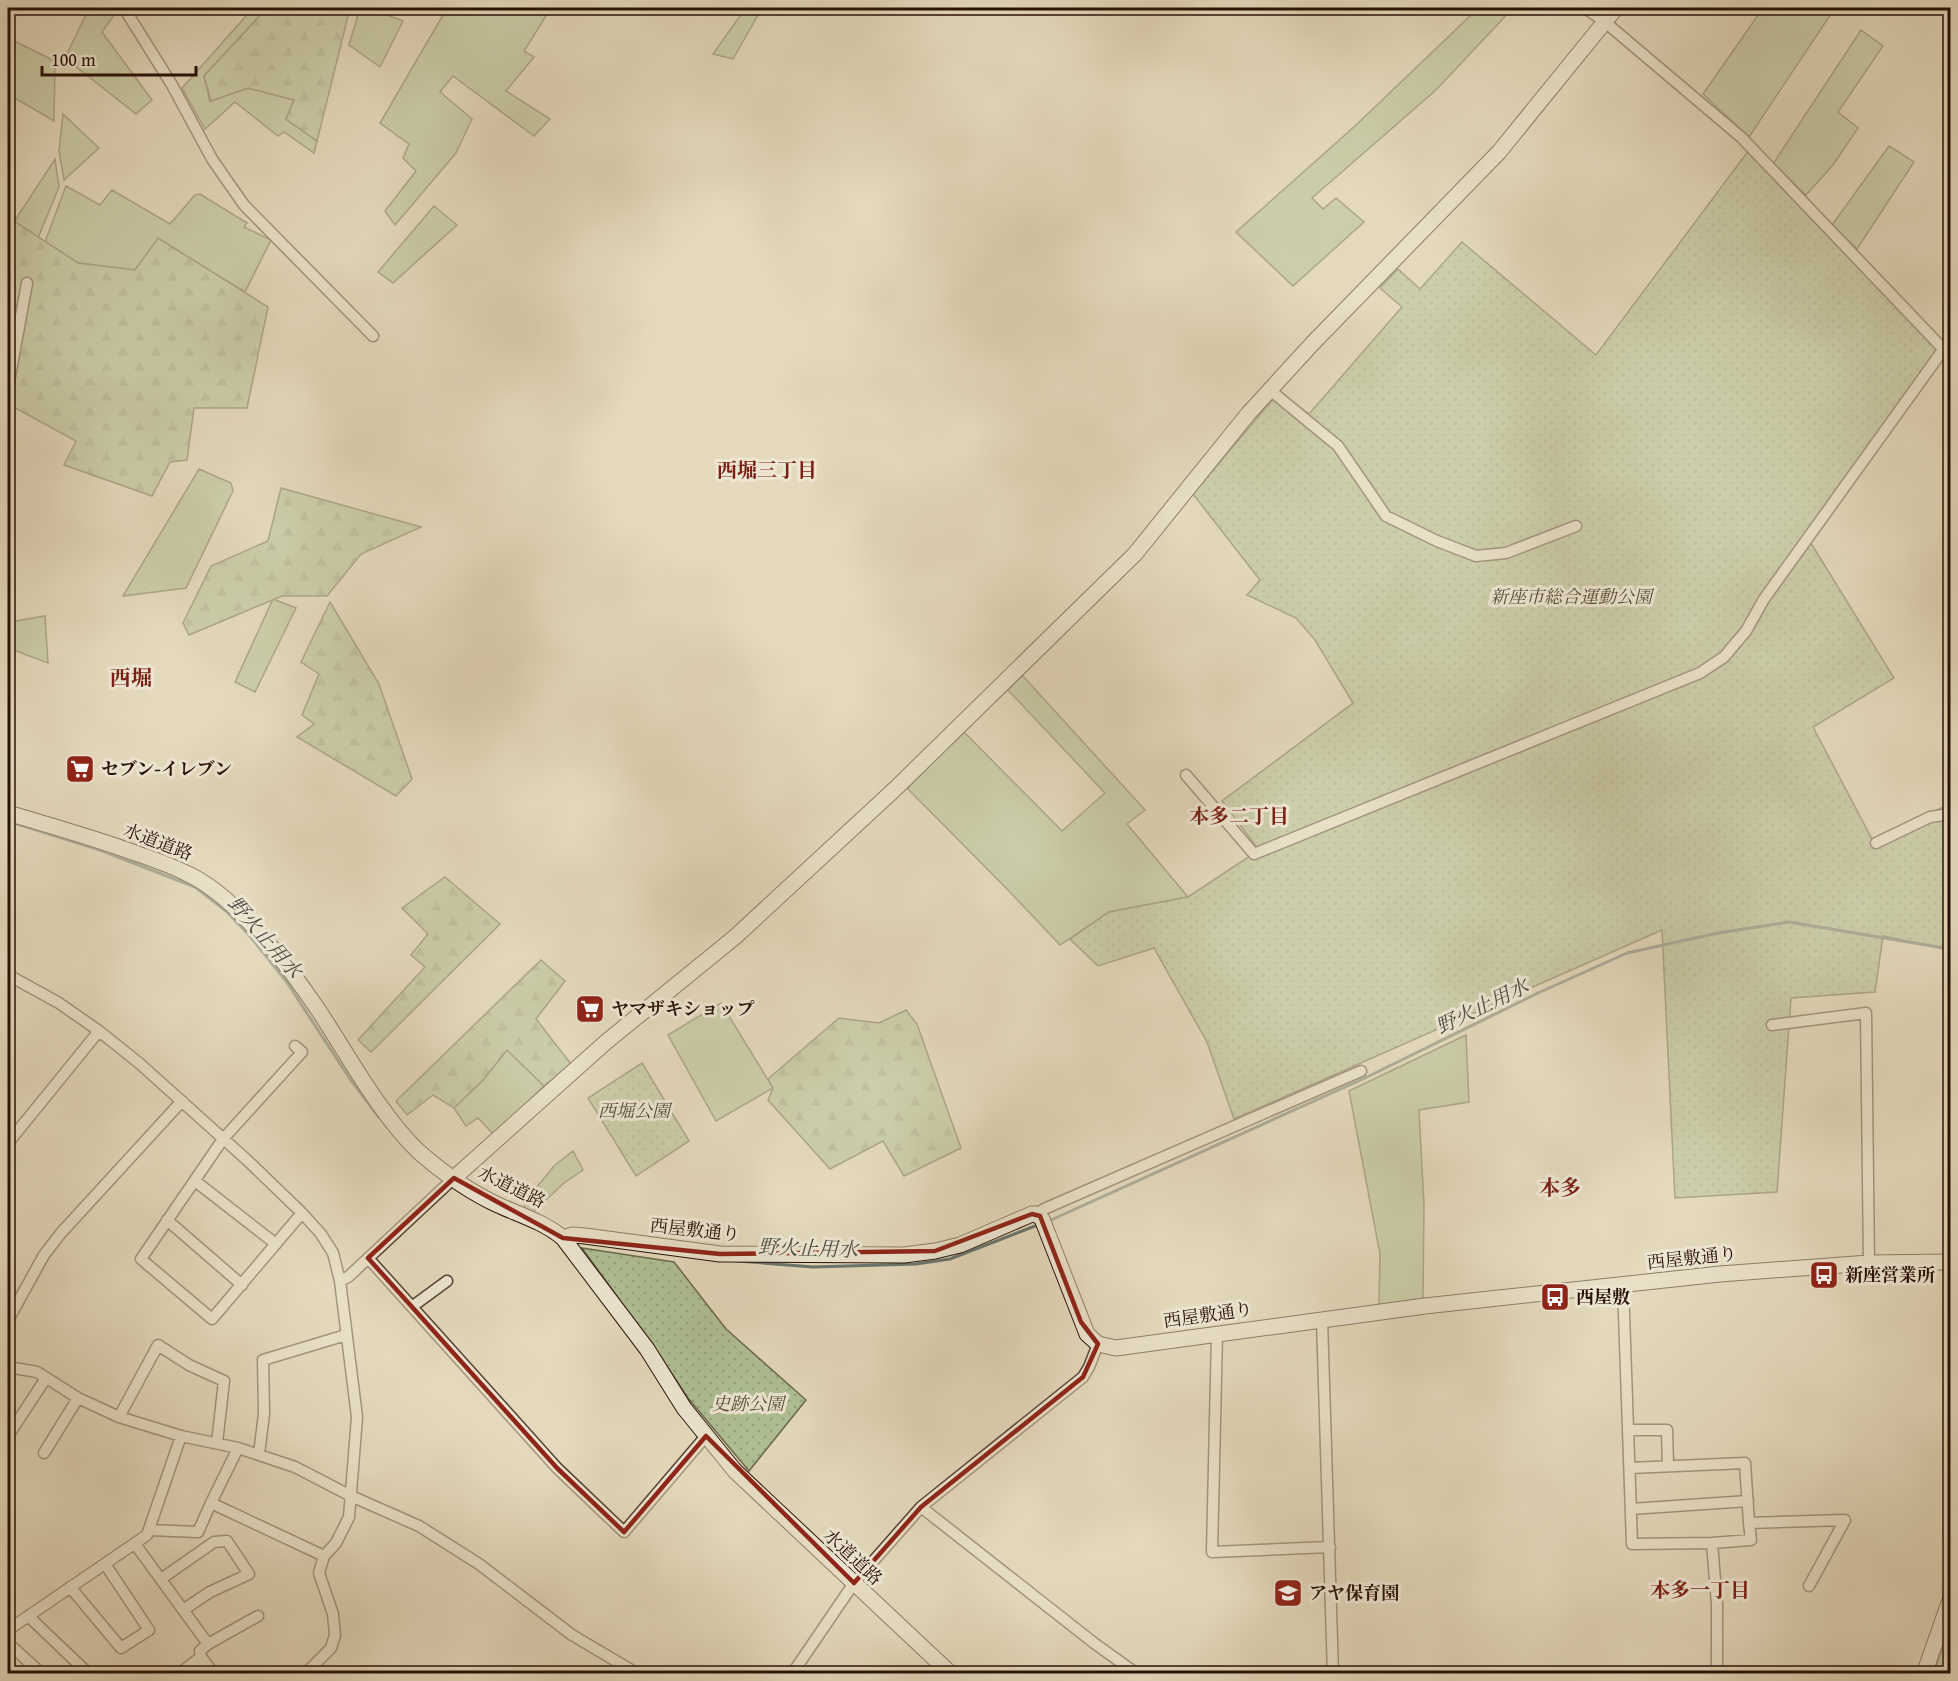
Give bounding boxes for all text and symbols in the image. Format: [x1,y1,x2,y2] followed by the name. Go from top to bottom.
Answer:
[42,39,196,77] scale bar
[51,46,96,73] text: 100 m
[717,455,817,484] district label: 西堀三丁目
[1490,583,1655,610] park label: 新座市総合運動公園
[110,662,152,693] district label: 西堀
[64,753,96,785] supermarket icon: セブン-イレブン
[101,755,232,782] place label: セブン-イレブン
[1189,801,1289,830] district label: 本多二丁目
[120,816,197,867] street label: 水道道路
[222,889,310,985] water label: 野火止用水
[1430,970,1535,1041] water label: 野火止用水
[574,993,606,1025] supermarket icon: ヤマザキショップ
[611,995,754,1022] place label: ヤマザキショップ
[598,1097,673,1124] park label: 西堀公園
[474,1159,550,1214] street label: 水道道路
[1539,1172,1581,1203] district label: 本多
[649,1211,741,1248] street label: 西屋敷通り
[758,1231,860,1264] water label: 野火止用水
[1646,1239,1738,1276] street label: 西屋敷通り
[1808,1259,1840,1291] bus stop icon: 新座営業所
[1845,1261,1935,1288] place label: 新座営業所
[1539,1281,1571,1313] bus stop icon: 西屋敷
[1576,1283,1630,1310] place label: 西屋敷
[1161,1295,1254,1334] street label: 西屋敷通り
[712,1390,787,1417] park label: 史跡公園
[818,1522,889,1591] street label: 水道道路
[1650,1575,1750,1604] district label: 本多一丁目
[1272,1577,1304,1609] school or university icon: アヤ保育園
[1309,1579,1399,1606] place label: アヤ保育園

